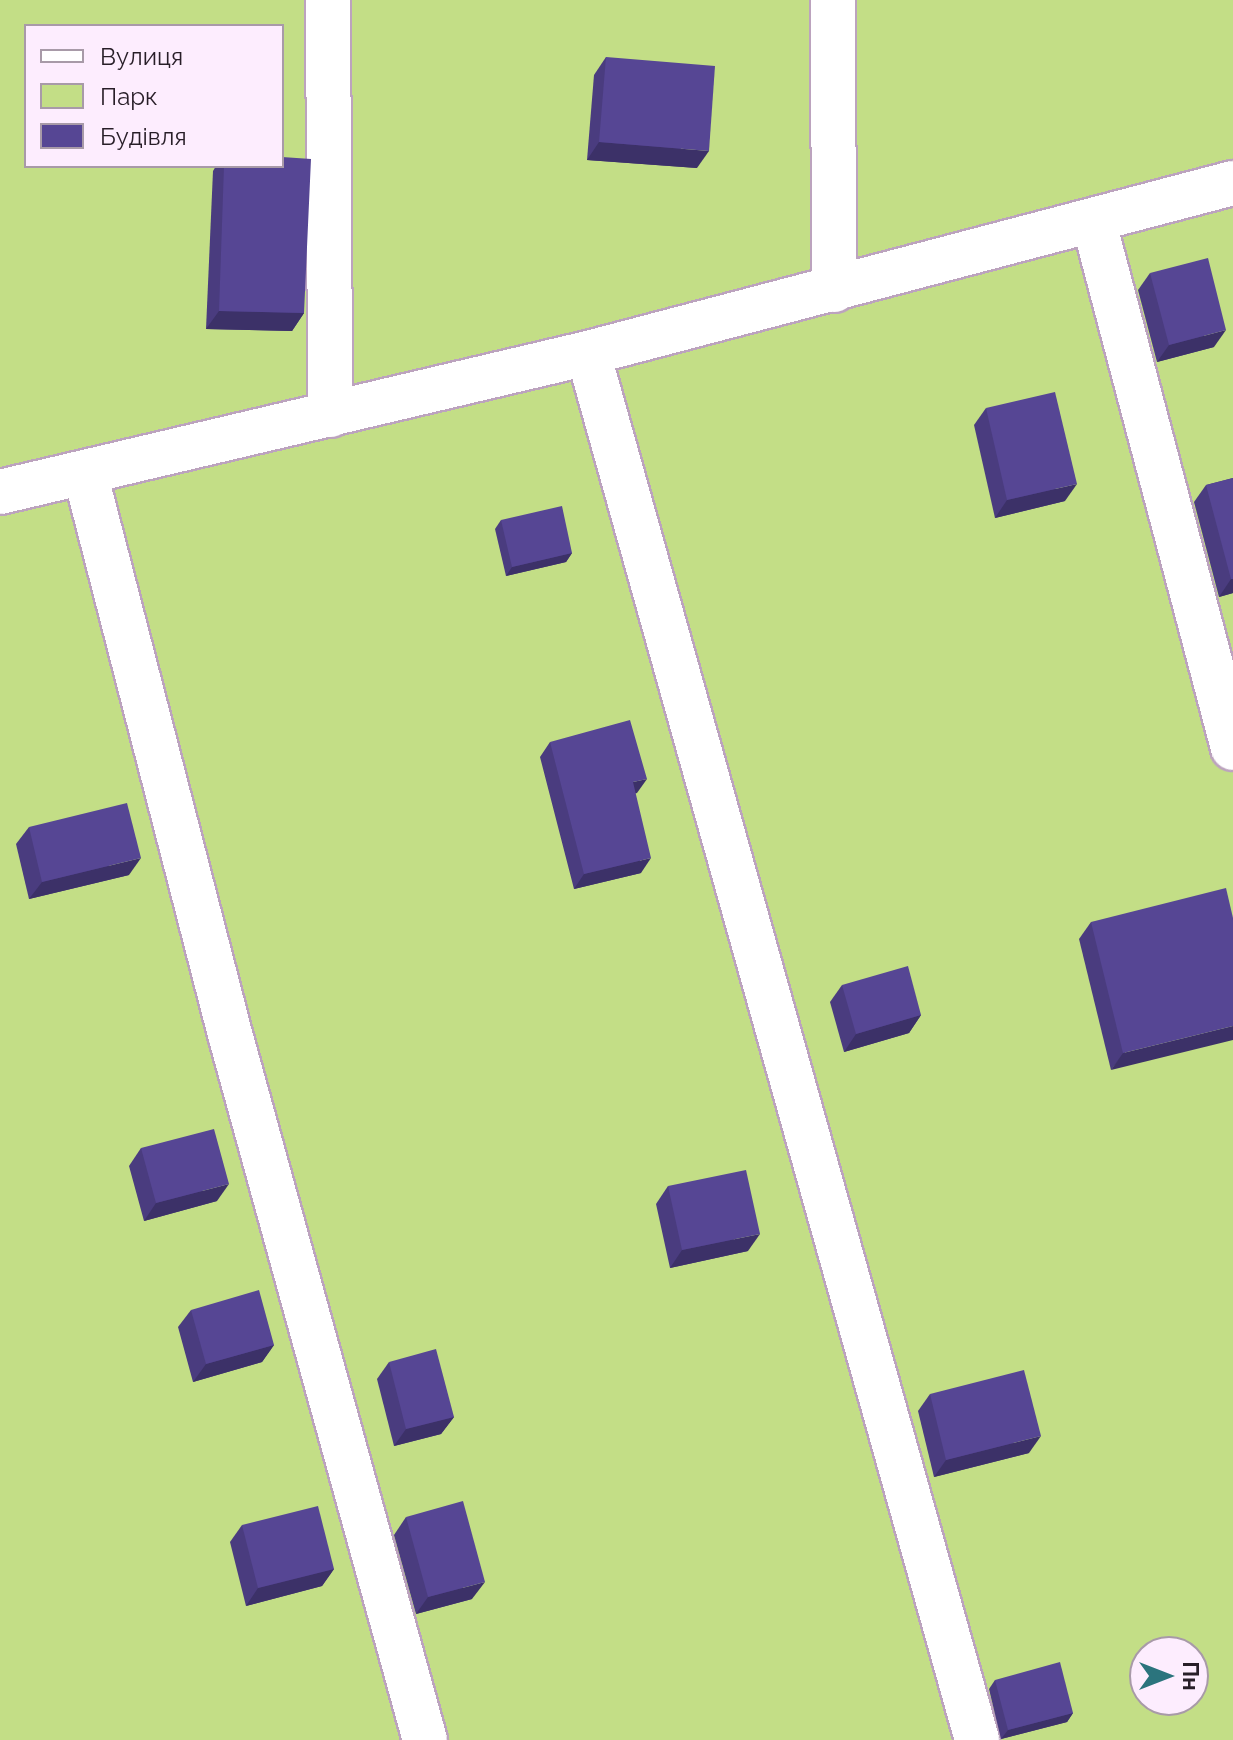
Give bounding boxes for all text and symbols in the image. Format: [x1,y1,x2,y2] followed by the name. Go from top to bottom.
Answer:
[24,24,284,168] legend
[100,42,183,71] text: Вулиця
[100,82,158,111] text: Парк
[100,122,187,151] text: Будівля
[1129,1636,1209,1716] north arrow
[1178,1661,1204,1691] text: Пн

